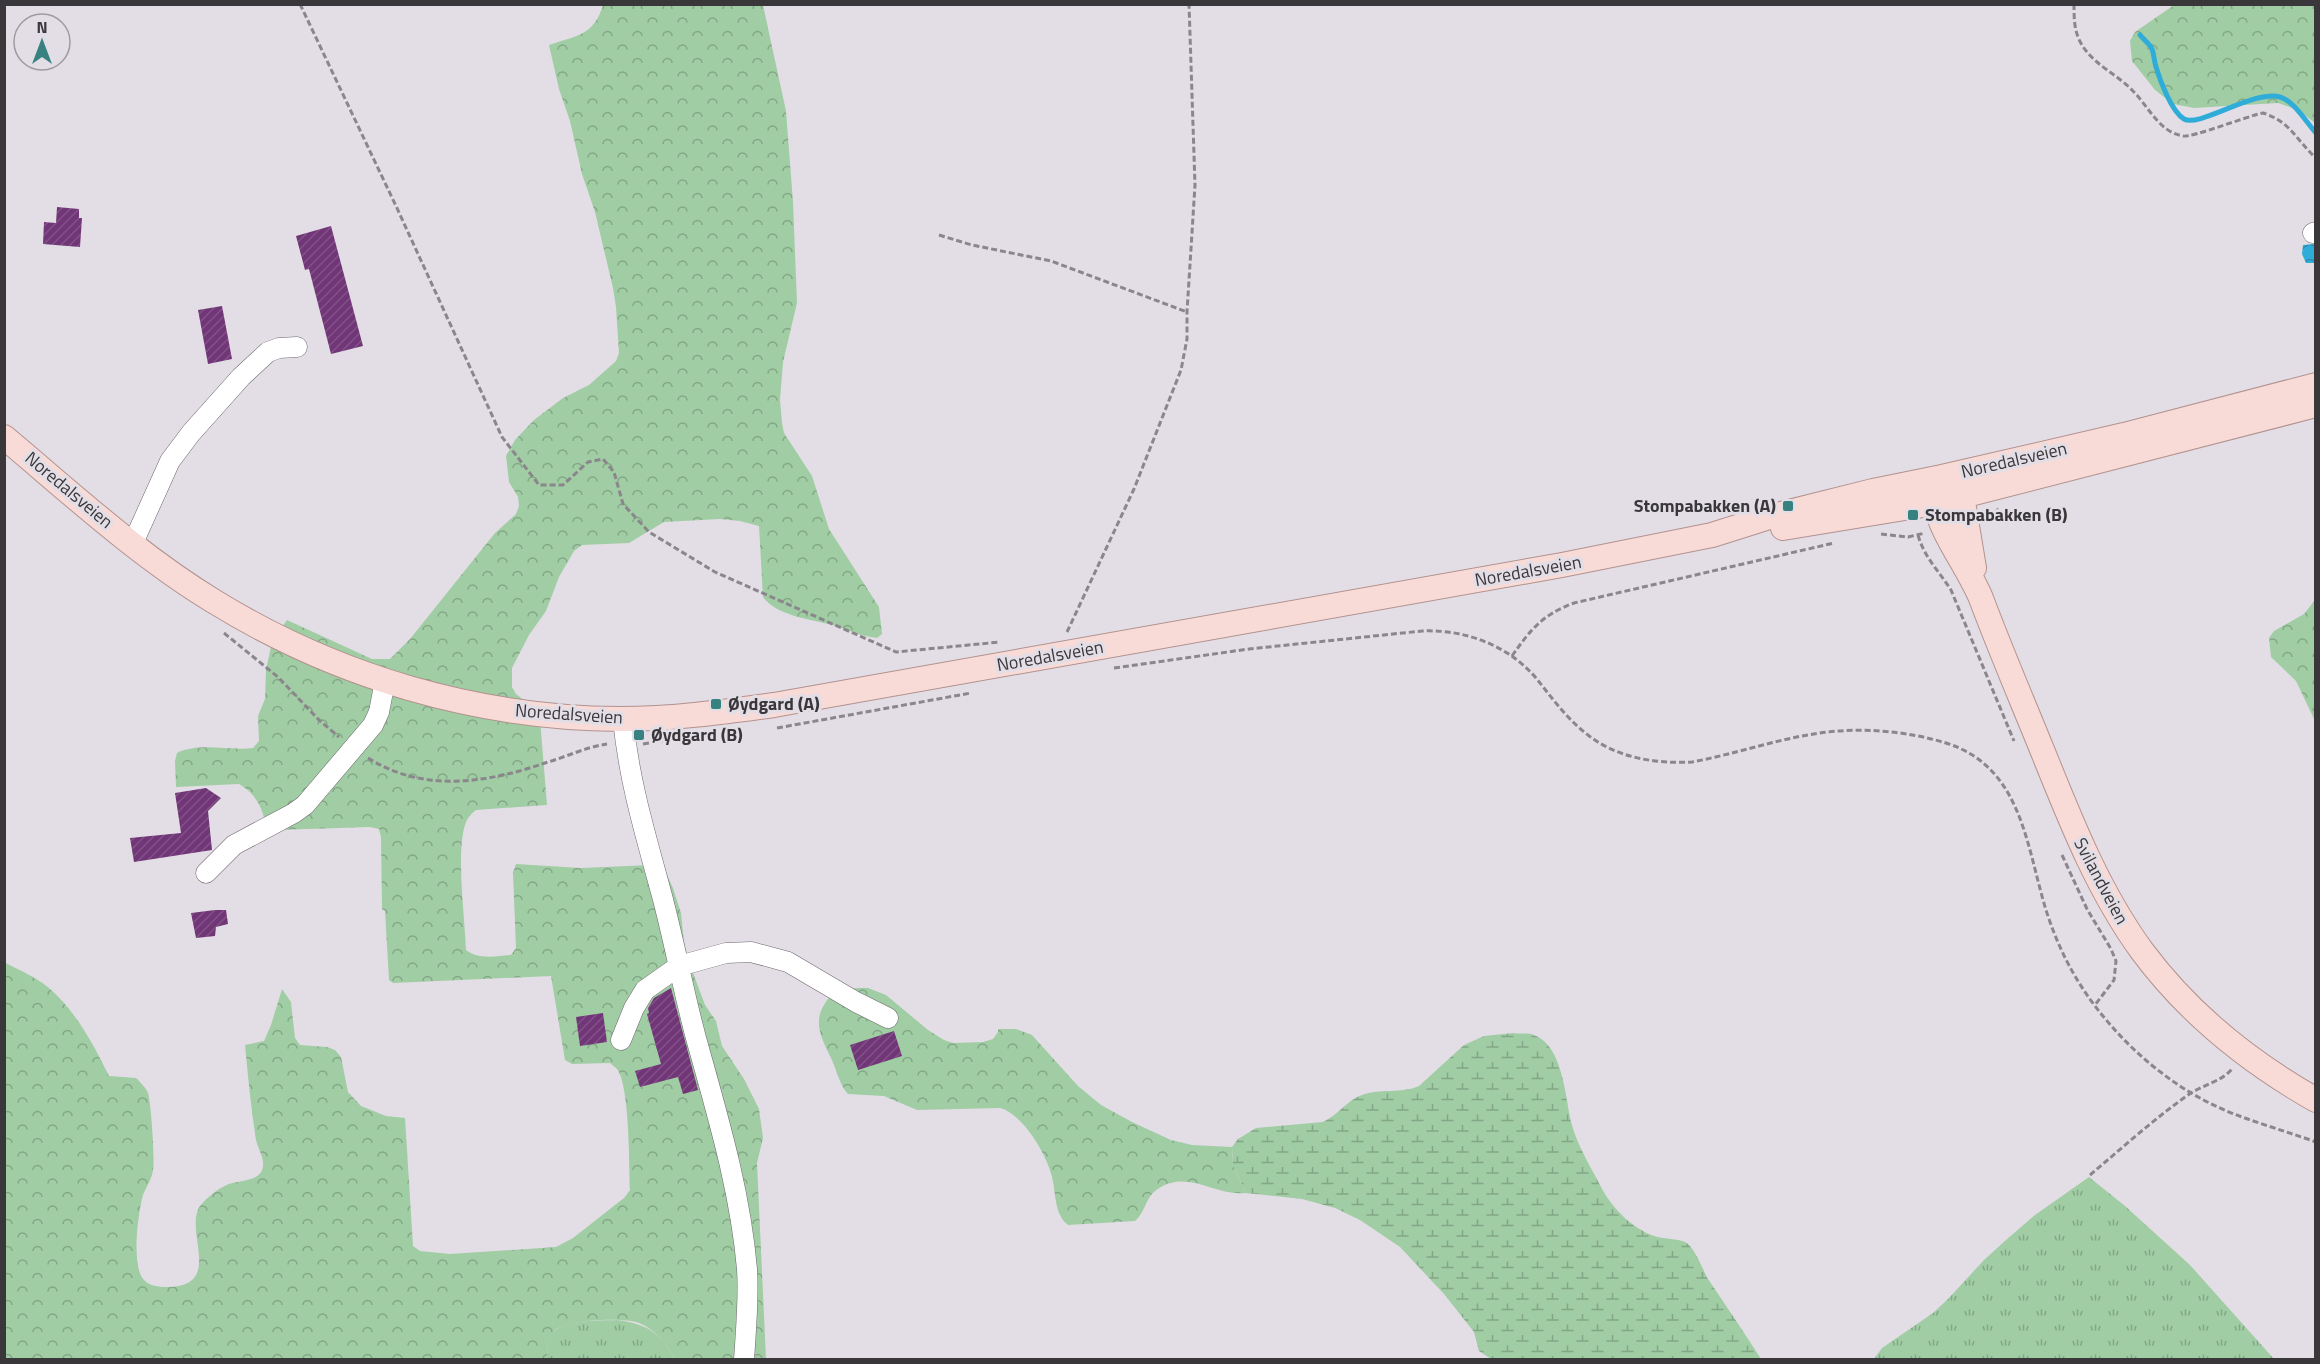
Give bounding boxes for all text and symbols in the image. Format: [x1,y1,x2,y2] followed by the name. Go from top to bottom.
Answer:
[12,12,72,72] north arrow
[36,15,48,39] text: N
[1958,434,2070,485] street label: Noredalsveien
[19,445,119,535] street label: Noredalsveien
[1634,492,1776,519] place label: Stompabakken (A)
[1781,499,1795,513] marker: Stompabakken (A)
[1925,501,2067,528] place label: Stompabakken (B)
[1906,508,1920,522] marker: Stompabakken (B)
[1472,548,1583,593] street label: Noredalsveien
[994,633,1105,678] street label: Noredalsveien
[728,690,820,717] place label: Øydgard (A)
[514,696,624,731] street label: Noredalsveien
[709,697,723,711] marker: Øydgard (A)
[651,721,743,748] place label: Øydgard (B)
[632,728,646,742] marker: Øydgard (B)
[2067,833,2136,929] street label: Svilandveien

